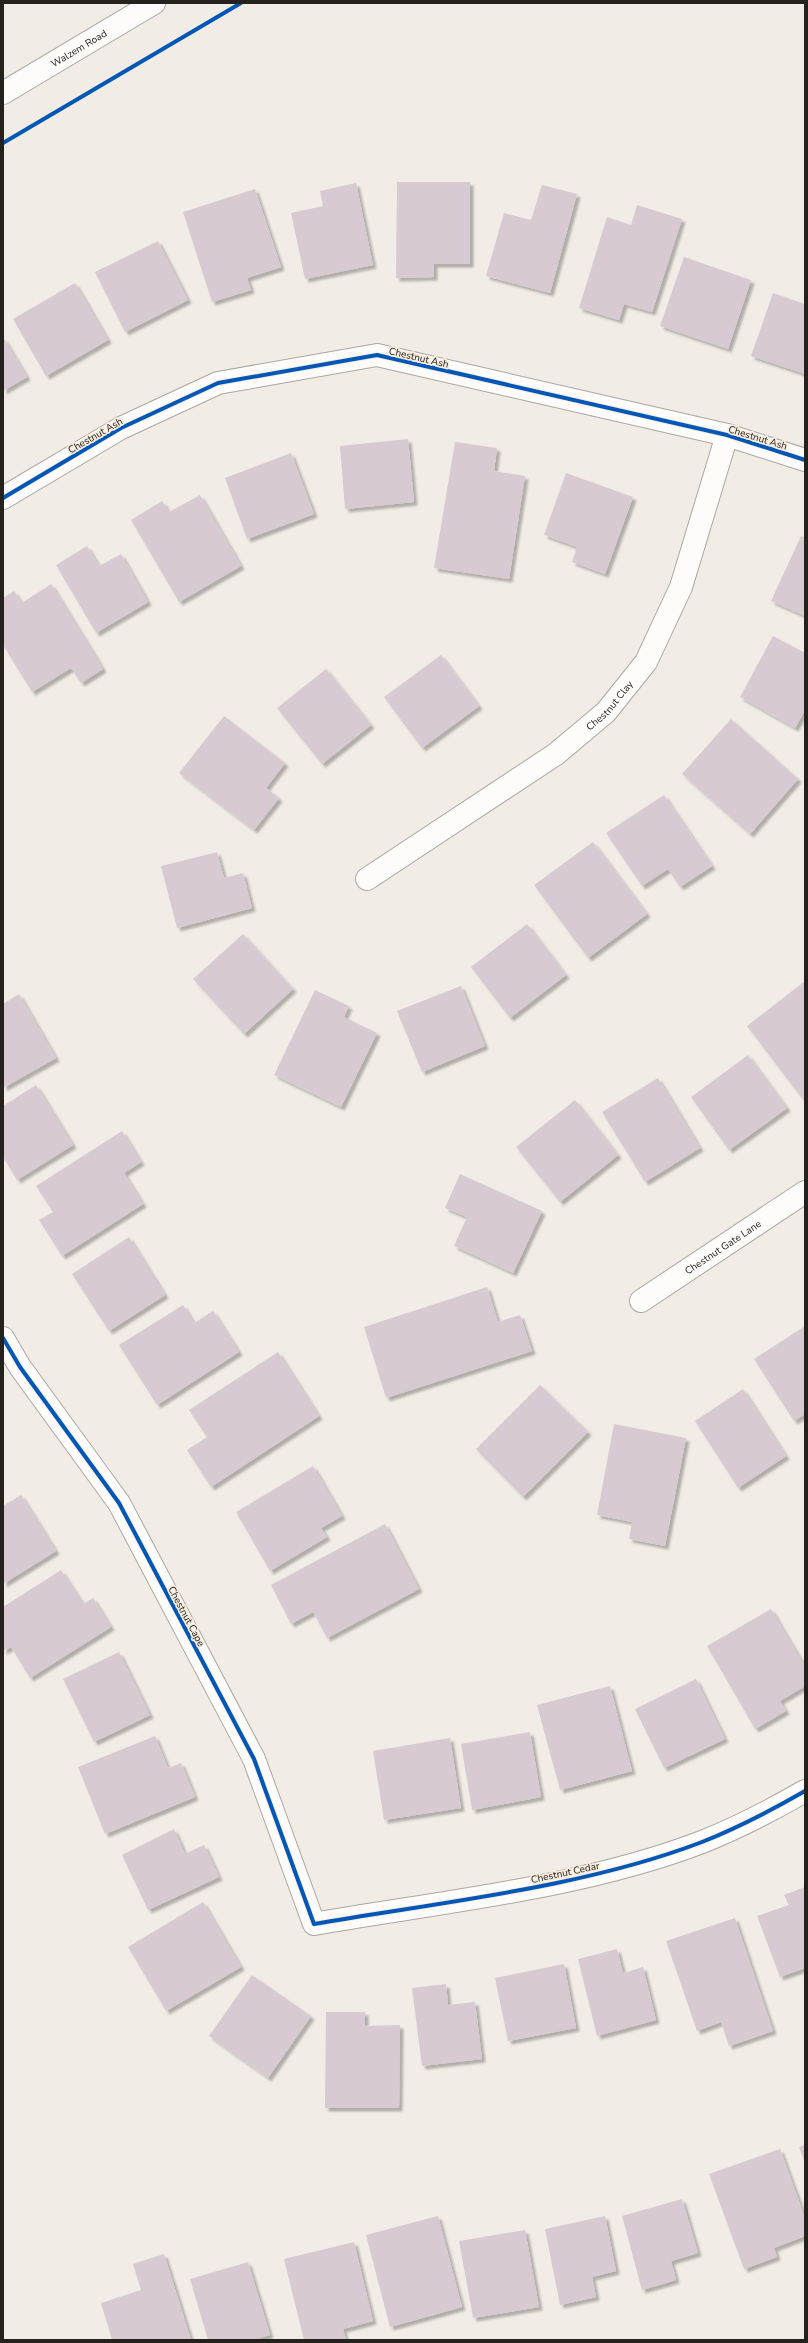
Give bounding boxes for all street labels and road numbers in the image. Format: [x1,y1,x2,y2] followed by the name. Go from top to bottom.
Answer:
[48,27,110,71] street label: Walzem Road
[387,344,450,372] street label: Chestnut Ash
[66,415,125,457] street label: Chestnut Ash
[726,422,789,454] street label: Chestnut Ash
[583,677,637,734] street label: Chestnut Clay
[682,1217,764,1278] street label: Chestnut Gate Lane
[164,1584,208,1649] street label: Chestnut Cape
[530,1859,601,1887] street label: Chestnut Cedar

